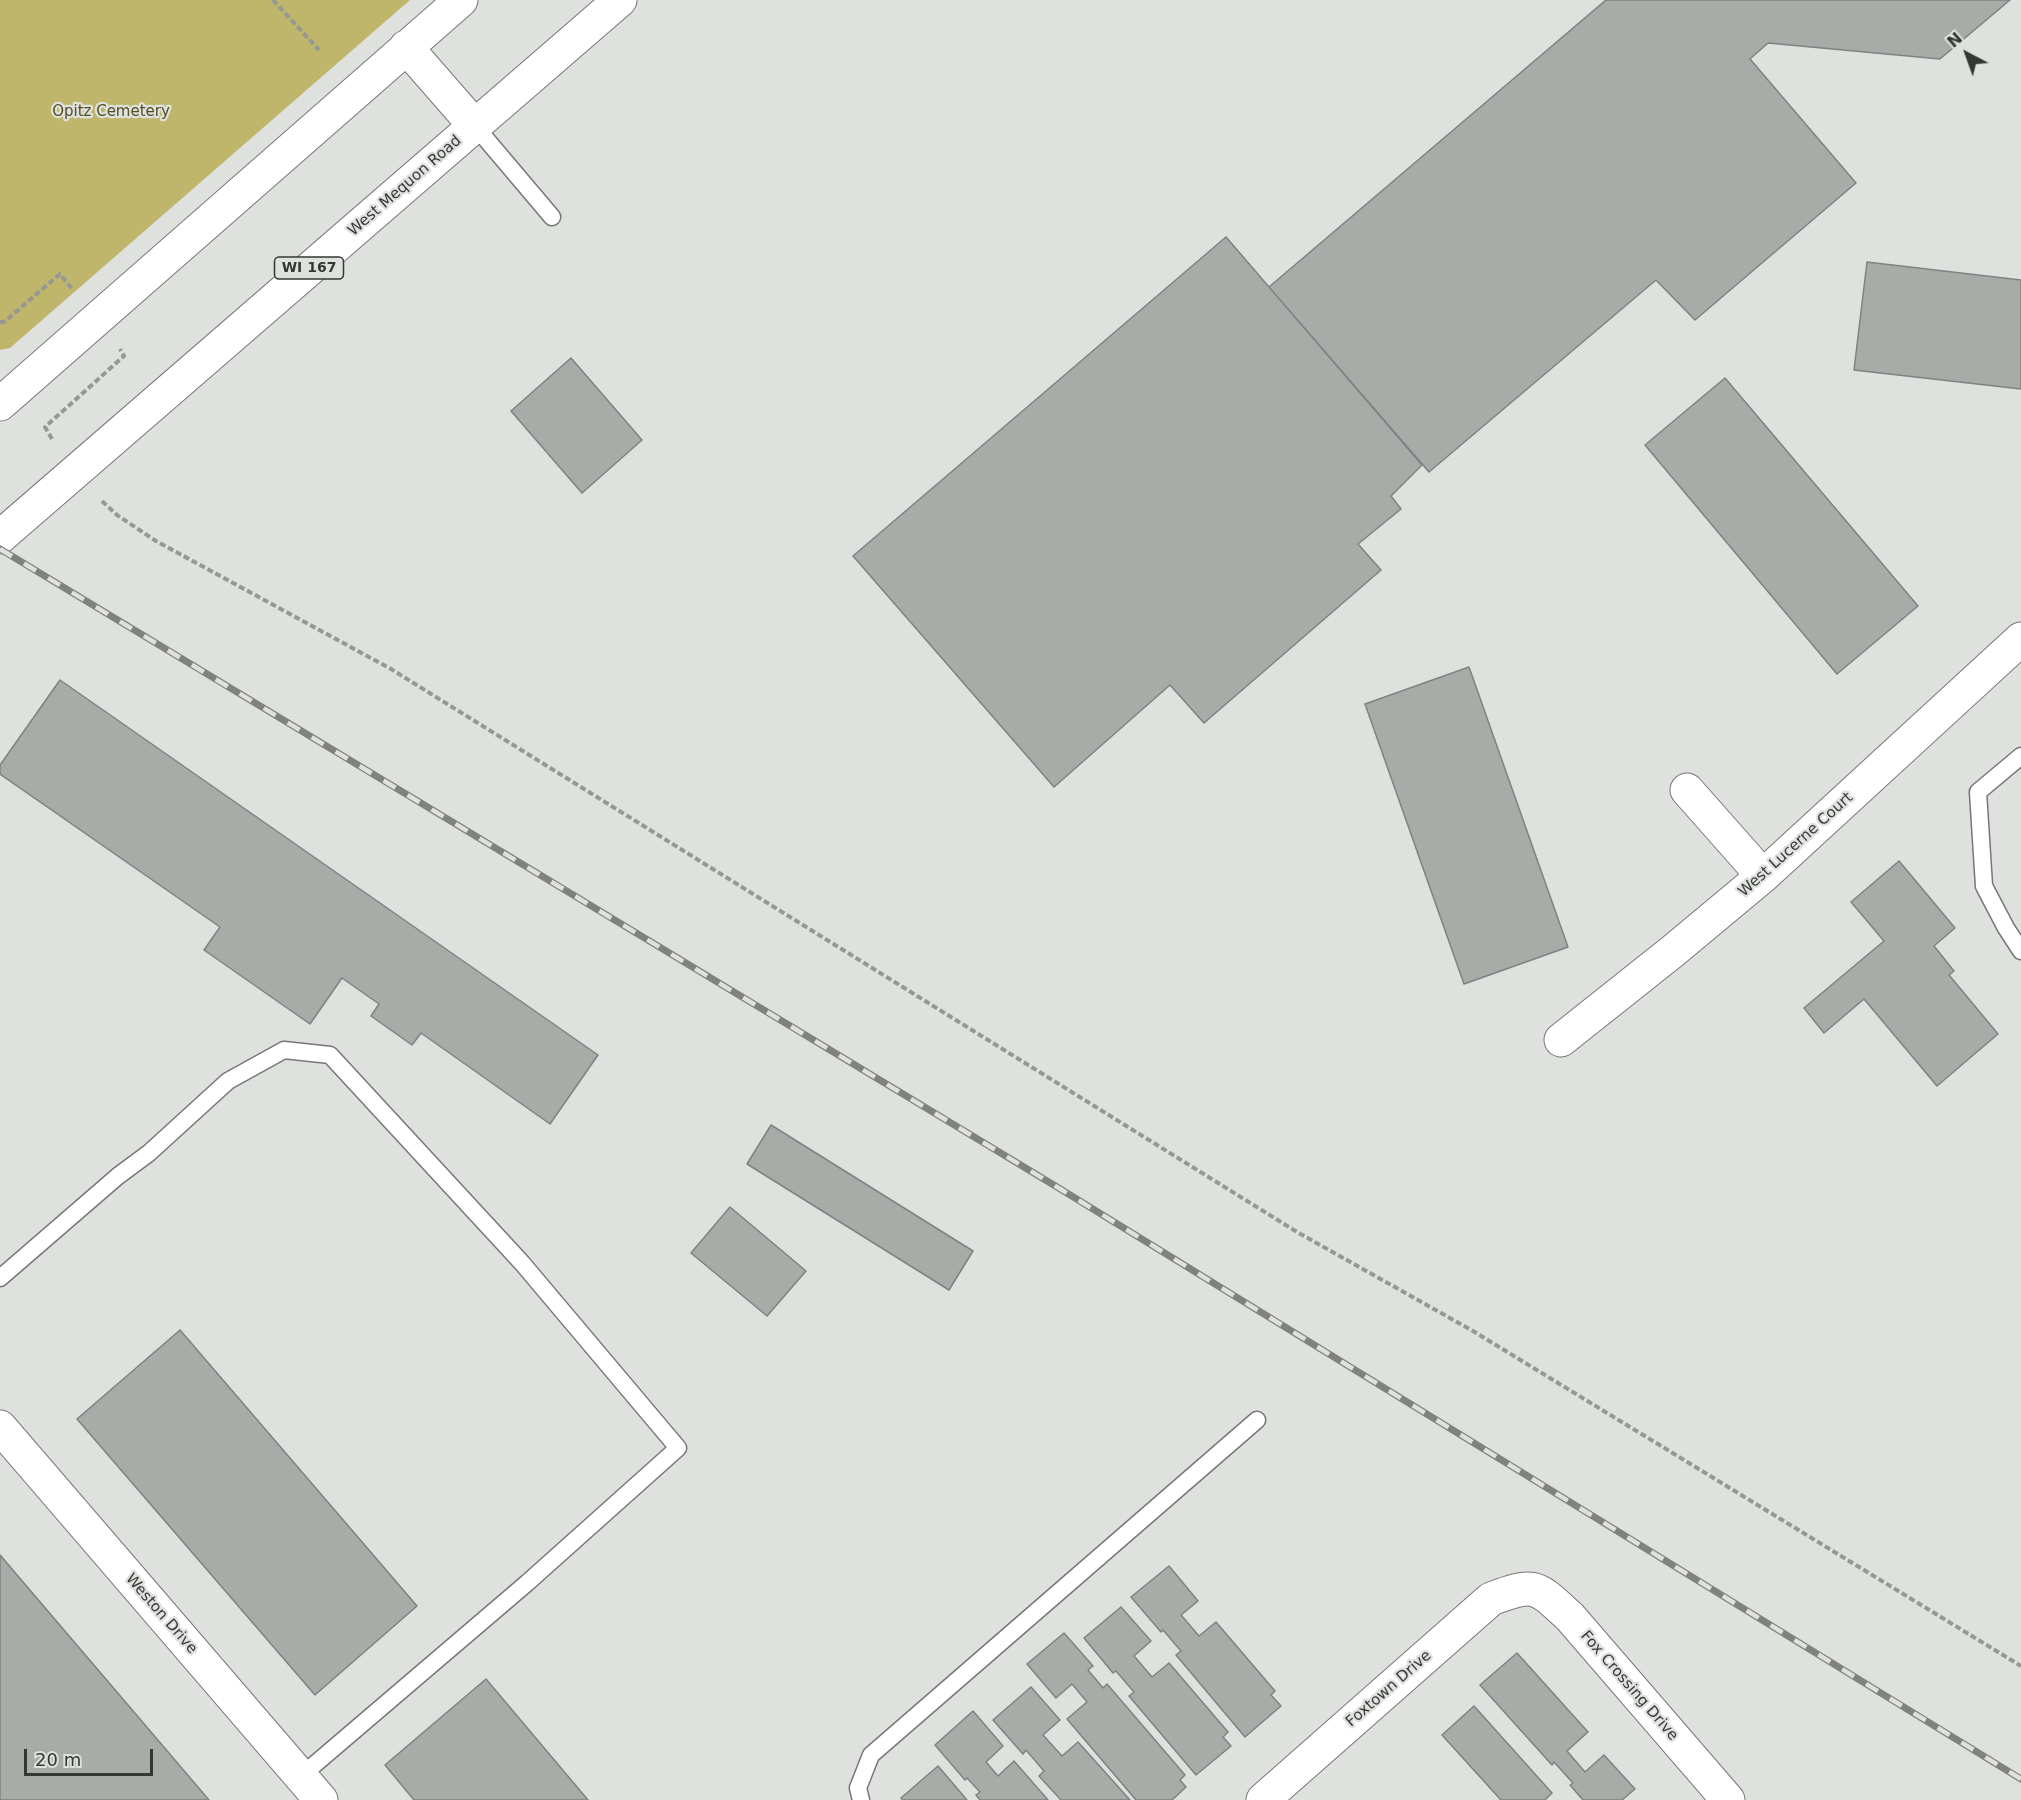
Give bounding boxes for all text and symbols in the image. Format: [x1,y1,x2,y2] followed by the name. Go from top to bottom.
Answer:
[1937,24,1997,84] north arrow
[1944,28,1966,52] text: N
[52,103,170,121] park label: Opitz Cemetery
[345,132,465,240] street label: West Mequon Road
[274,257,344,279] road number: WI 167
[1735,789,1857,901] street label: West Lucerne Court
[121,1570,201,1658] street label: Weston Drive
[1576,1627,1682,1745] street label: Fox Crossing Drive
[1343,1647,1435,1731] street label: Foxtown Drive
[27,1737,156,1775] scale bar
[35,1749,81,1770] text: 20 m

